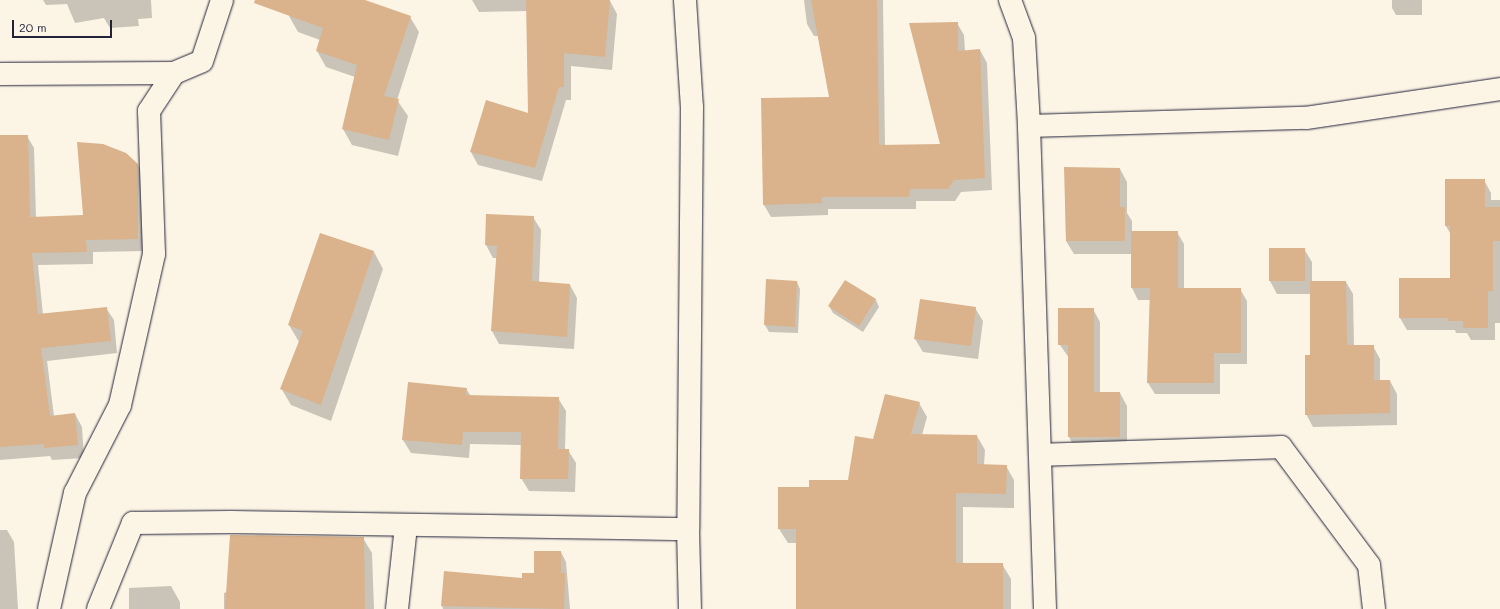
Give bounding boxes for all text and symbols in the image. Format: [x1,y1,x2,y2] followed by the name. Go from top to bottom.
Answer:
[14,12,114,38] scale bar
[19,19,47,35] text: 20 m

